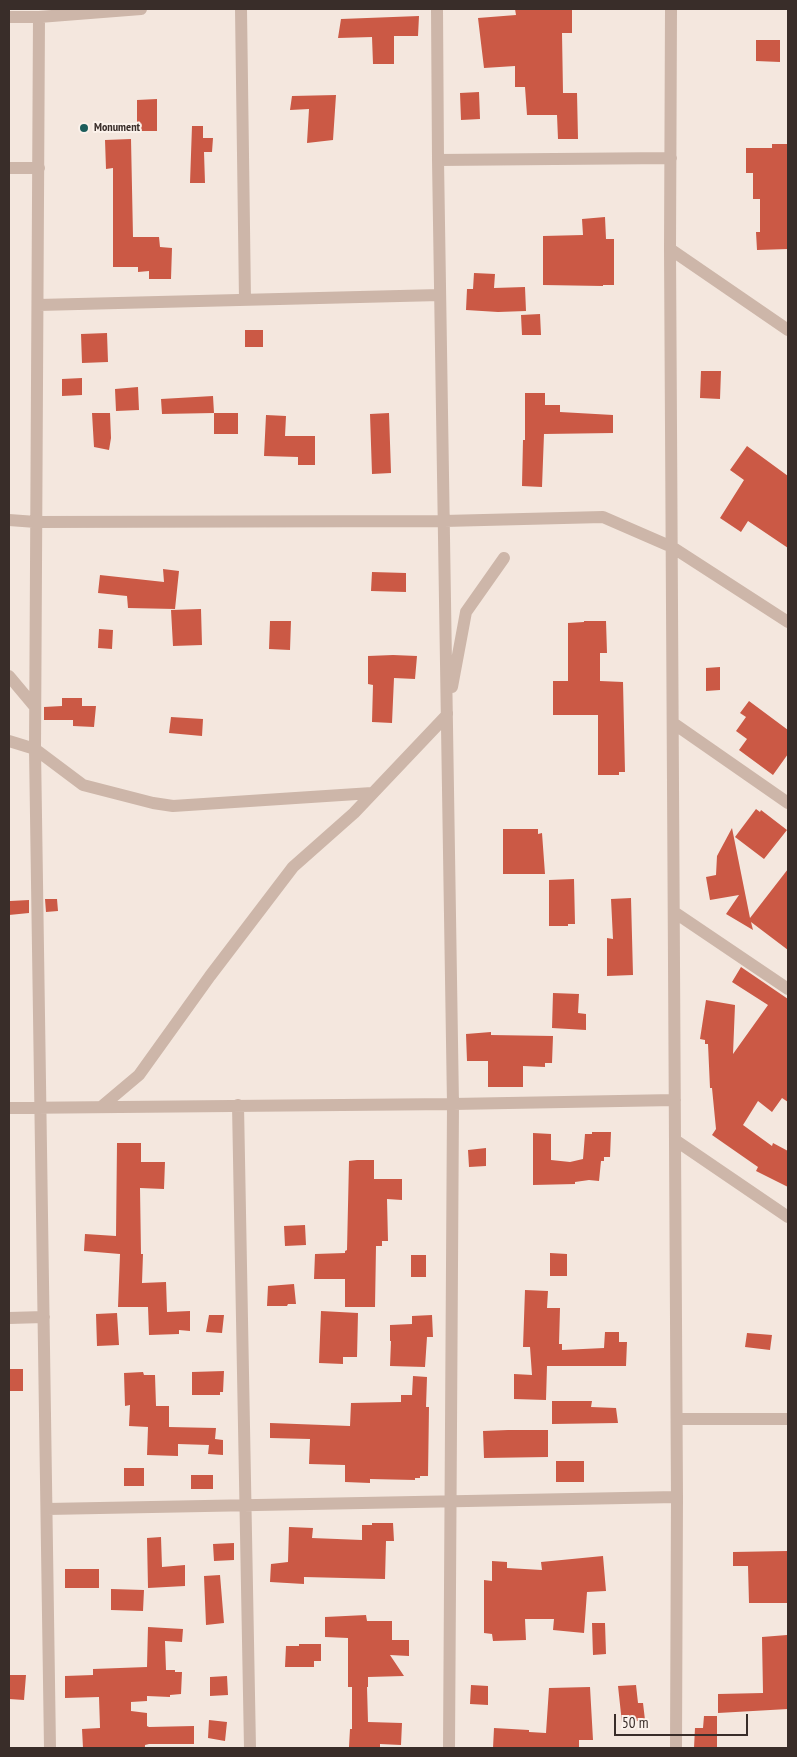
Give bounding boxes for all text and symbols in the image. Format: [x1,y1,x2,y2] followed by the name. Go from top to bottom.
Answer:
[94,121,140,135] place label: Monument
[78,122,90,134] marker: Monument
[617,1704,751,1736] scale bar
[622,1713,648,1732] text: 50 m

